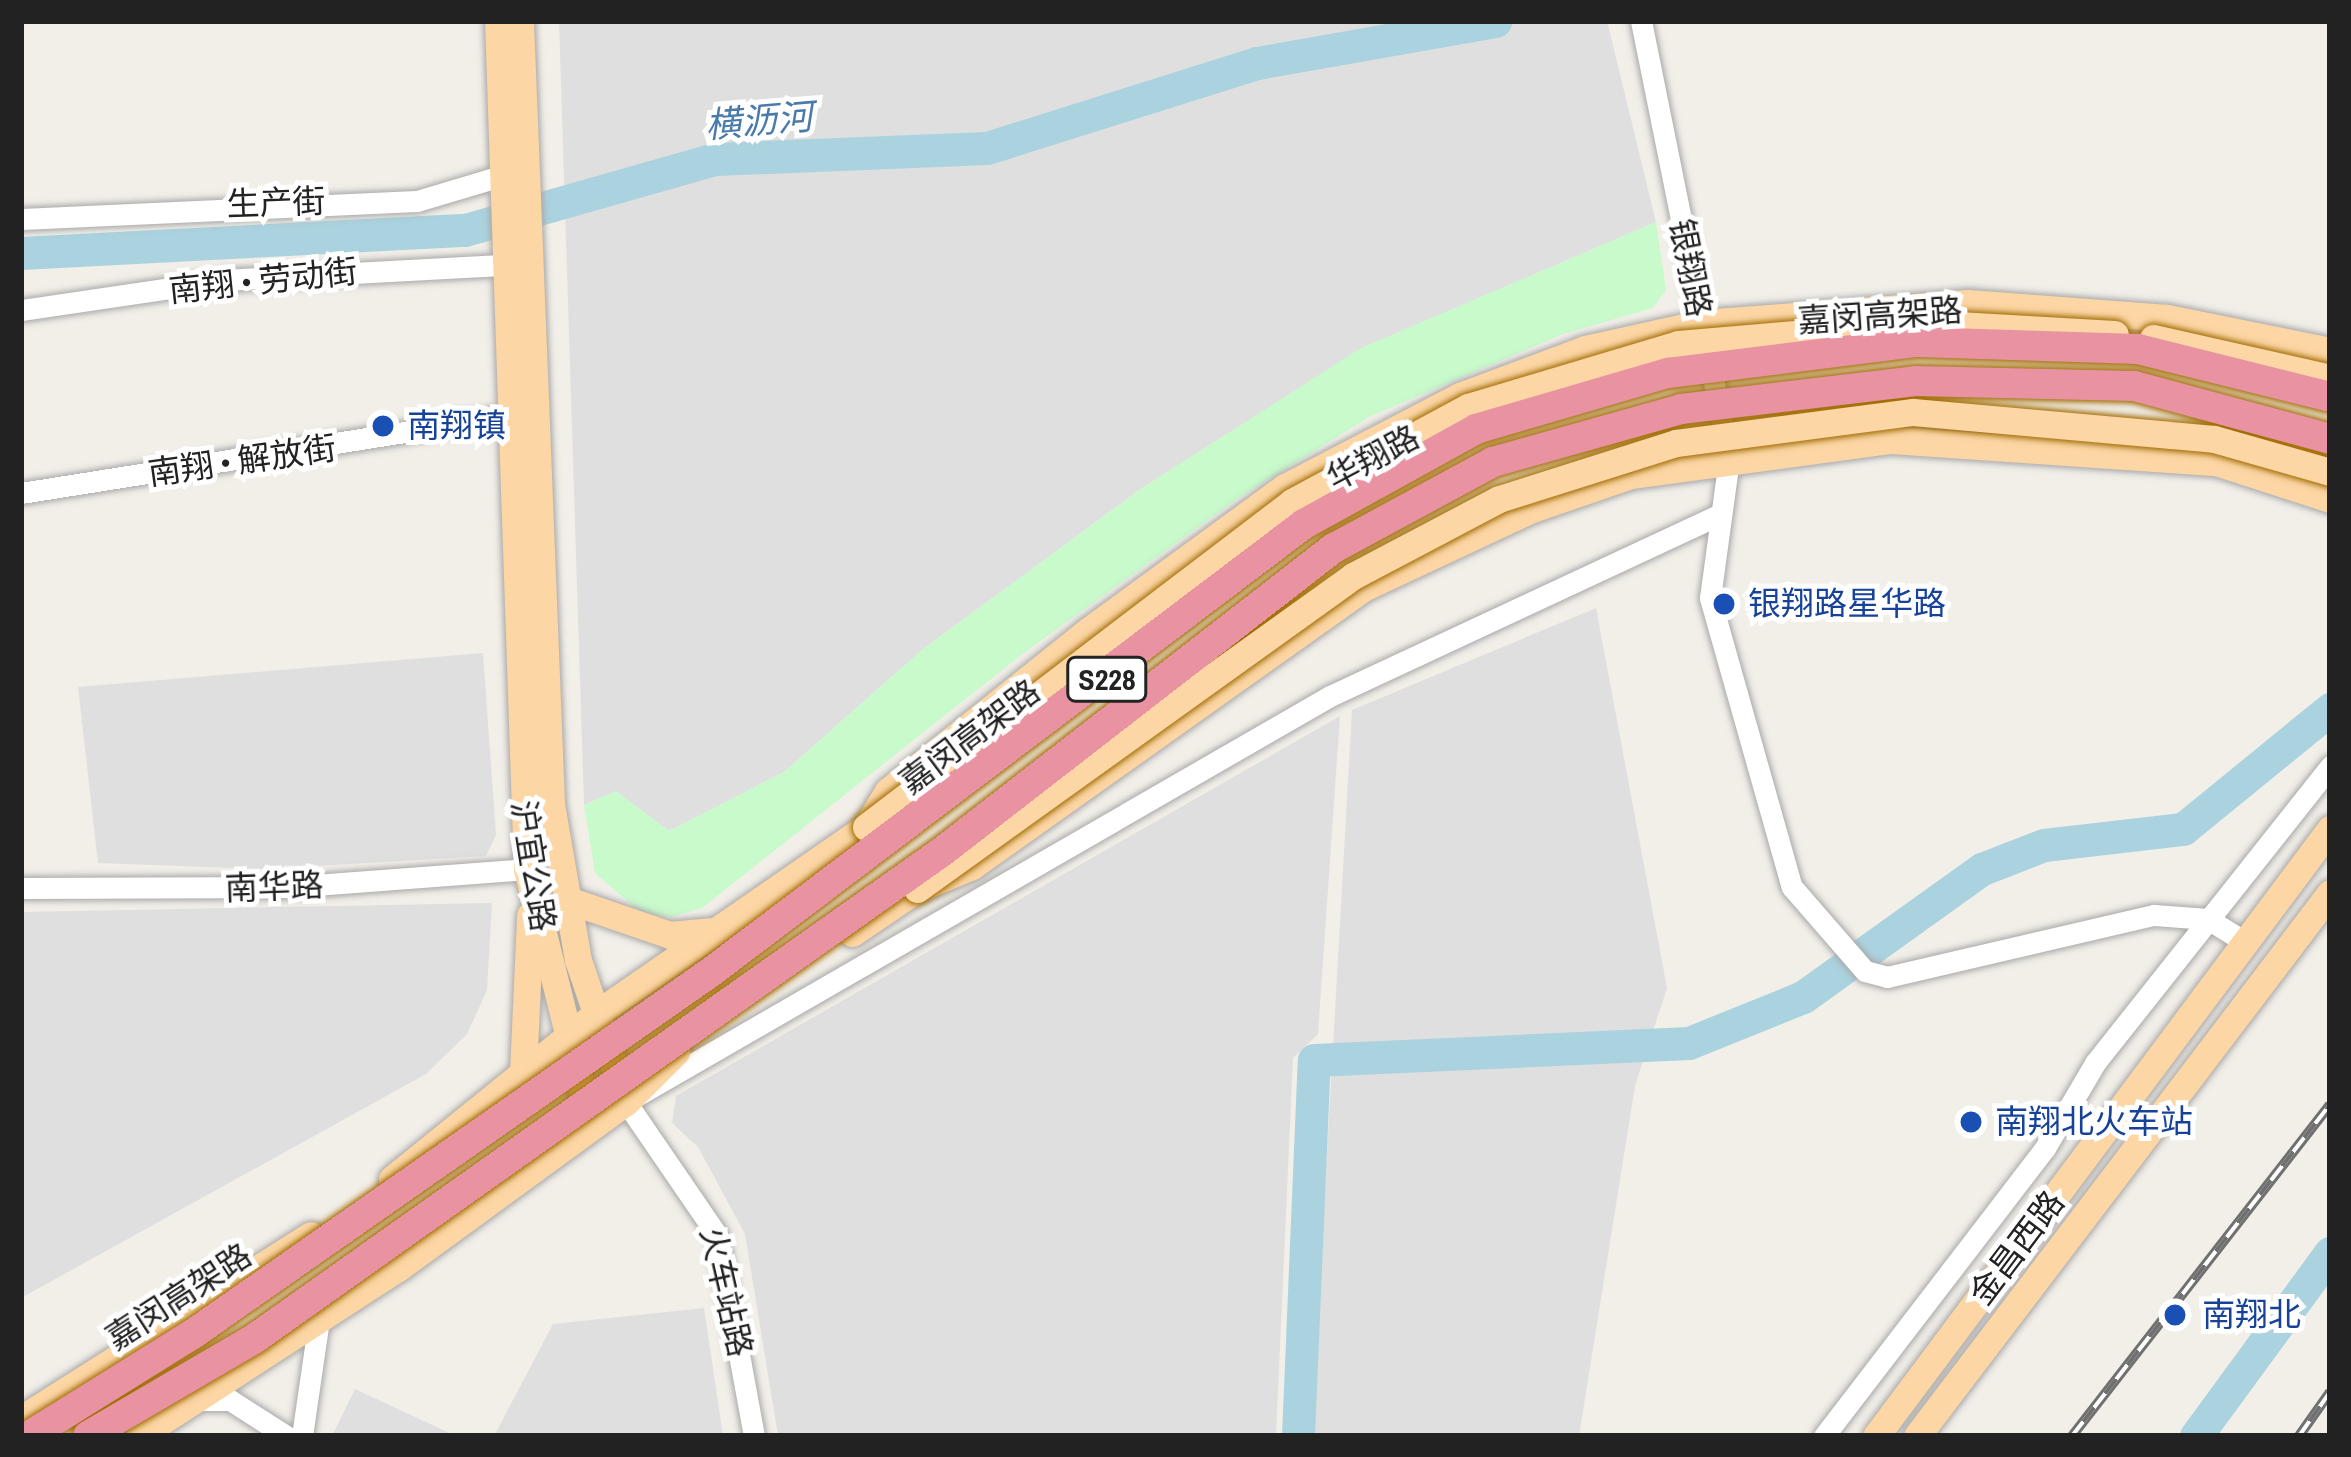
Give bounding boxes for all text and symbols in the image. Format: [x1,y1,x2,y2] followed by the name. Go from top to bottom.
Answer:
[703,95,815,147] water label: 横沥河
[226,181,326,225] street label: 生产街
[1661,216,1719,320] street label: 银翔路
[167,251,359,311] street label: 南翔 • 劳动街
[1796,290,1964,342] street label: 嘉闵高架路
[407,406,506,446] place label: 南翔镇
[370,413,396,439] marker: 南翔镇
[1320,417,1426,499] street label: 华翔路
[145,428,339,494] street label: 南翔 • 解放街
[1748,584,1946,624] place label: 银翔路星华路
[1711,591,1737,617] marker: 银翔路星华路
[1065,655,1149,703] road number: S228
[892,672,1048,802] street label: 嘉闵高架路
[503,798,563,934] street label: 沪宜公路
[224,865,324,909] street label: 南华路
[1995,1102,2193,1142] place label: 南翔北火车站
[1958,1109,1984,1135] marker: 南翔北火车站
[1961,1183,2073,1313] street label: 金昌西路
[692,1223,760,1361] street label: 火车站路
[99,1235,259,1359] street label: 嘉闵高架路
[2202,1295,2301,1335] place label: 南翔北
[2159,1299,2191,1331] marker: 南翔北

